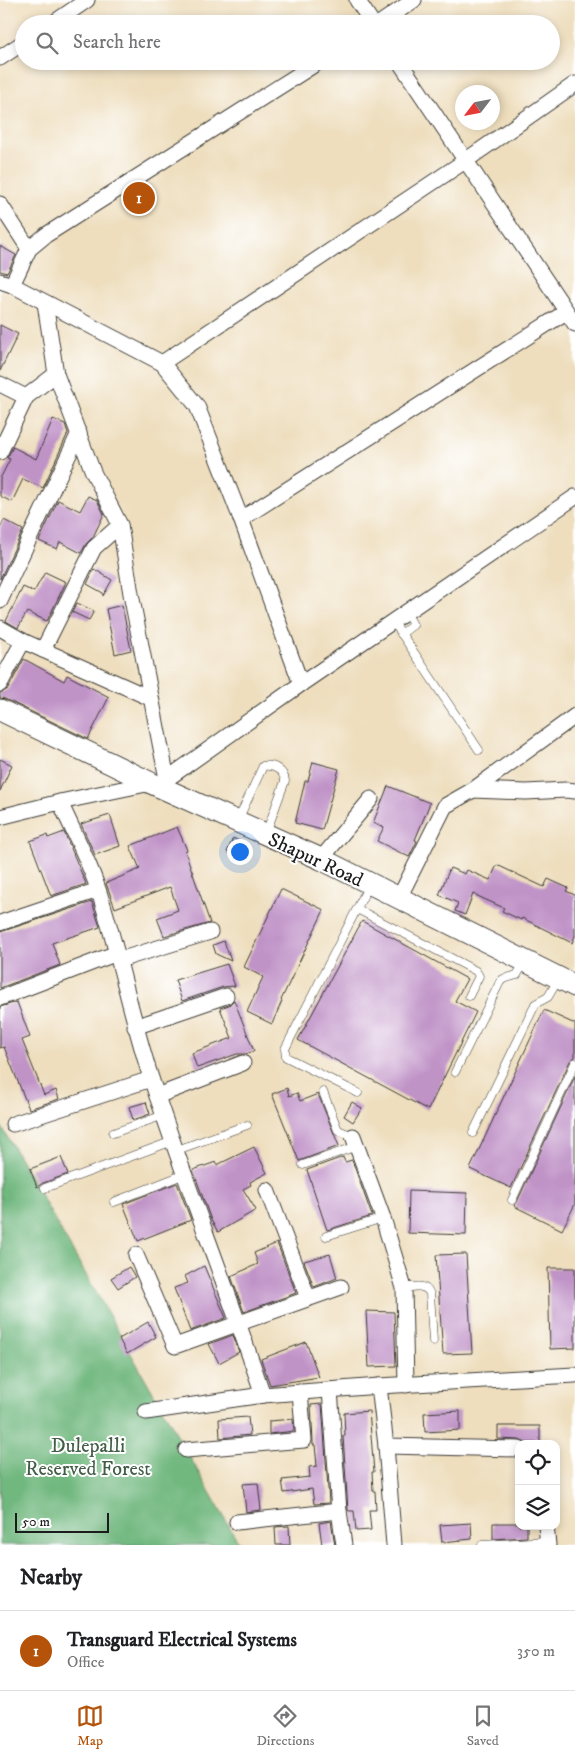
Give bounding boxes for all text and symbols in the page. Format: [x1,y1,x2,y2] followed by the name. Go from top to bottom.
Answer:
[15,15,560,70] search box
[33,29,61,57] icon: search
[73,31,161,54] text: Search here
[455,85,500,130] north arrow
[123,179,155,217] pin: 1
[264,827,367,893] street label: Shapur Road
[227,839,253,865] your location
[25,1434,151,1482] park label: Dulepalli Reserved Forest
[515,1440,560,1530] map controls
[515,1440,560,1485] button: locate
[515,1485,560,1530] button: layers
[15,1510,109,1533] scale bar
[22,1513,50,1531] text: 50 m
[20,1565,82,1591] text: Nearby
[67,1629,297,1652] text: Transguard Electrical Systems
[33,1641,39,1661] text: 1
[517,1641,555,1661] text: 350 m
[67,1652,104,1672] text: Office
[76,1702,104,1750] tab: Map
[256,1702,314,1750] tab: Directions
[467,1702,499,1750] tab: Saved

